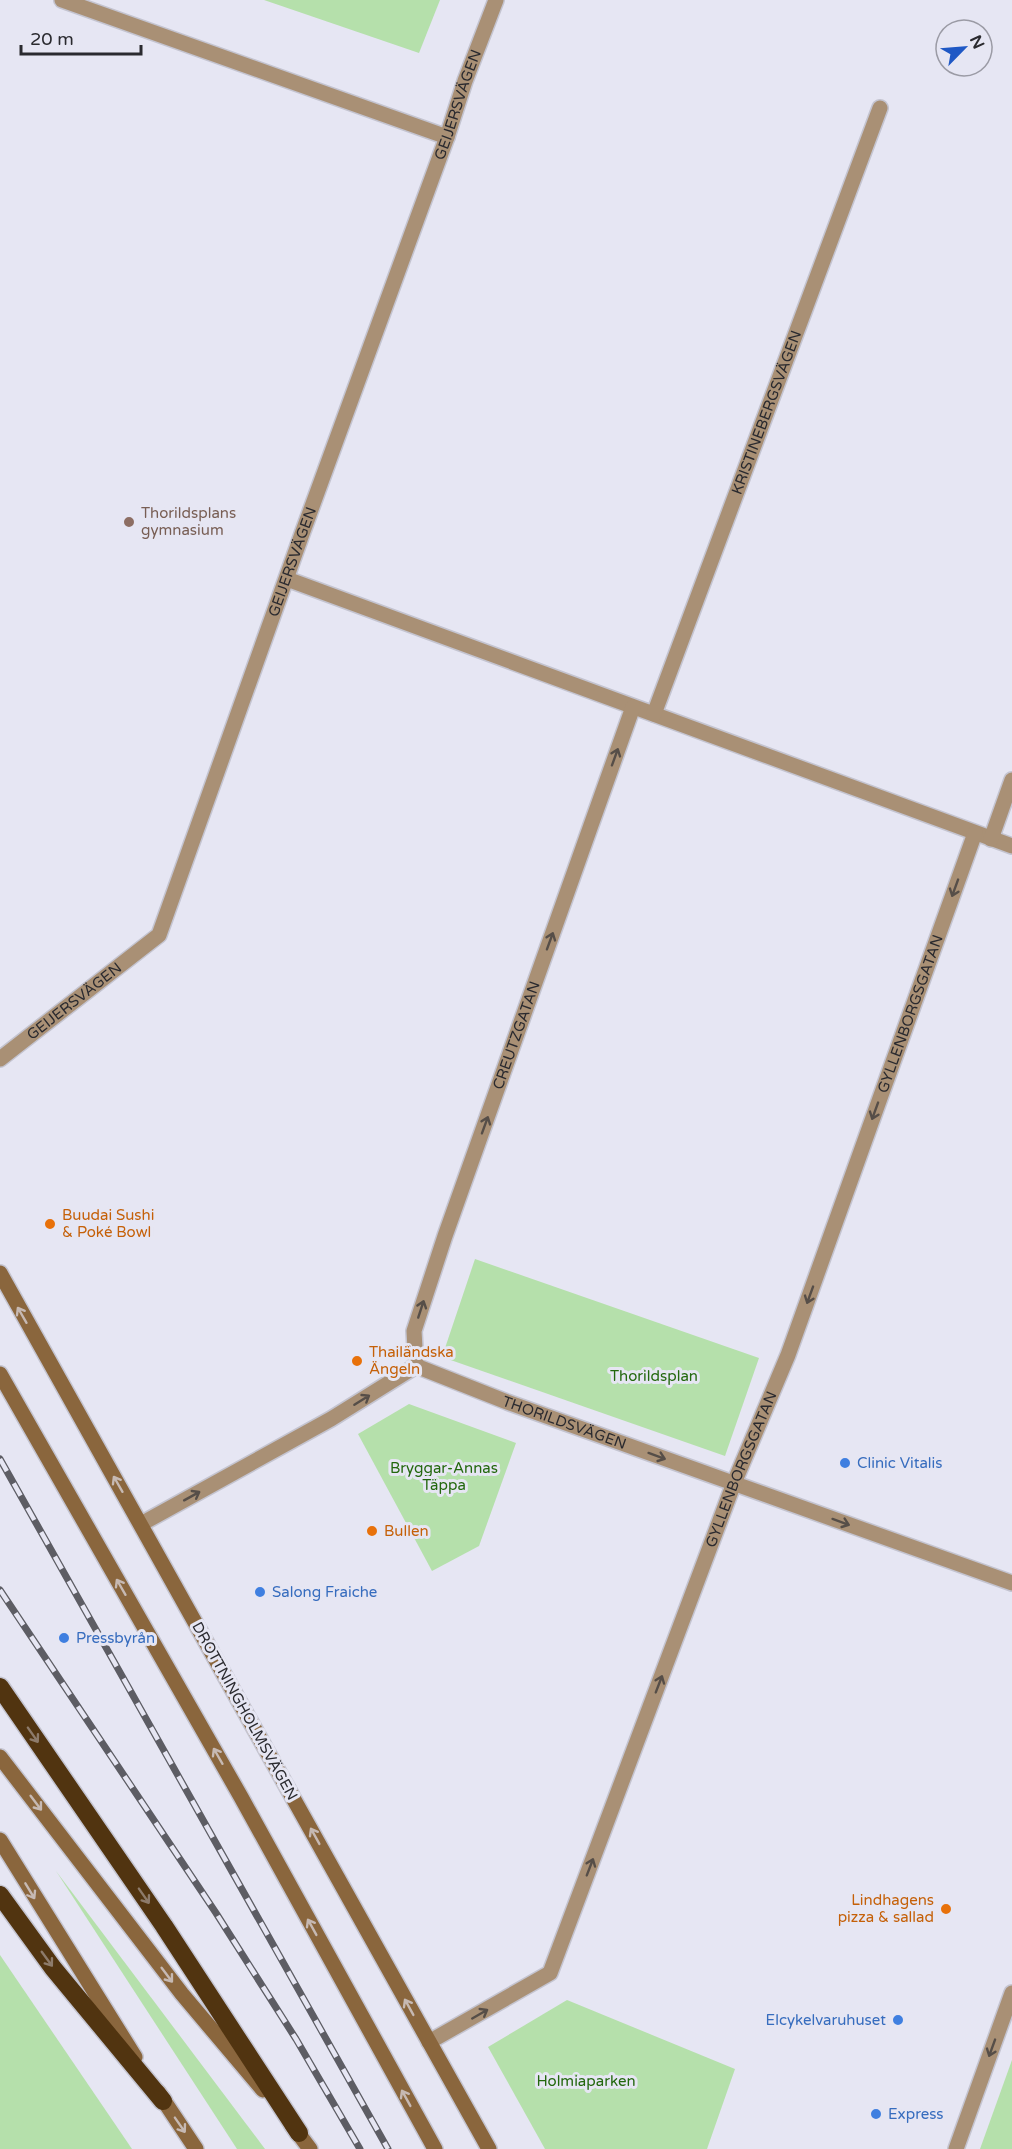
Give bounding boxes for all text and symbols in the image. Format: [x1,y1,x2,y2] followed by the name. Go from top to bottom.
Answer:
[21,18,141,56] scale bar
[934,18,994,78] north arrow
[30,28,74,50] text: 20 m
[965,32,988,52] text: N
[430,47,485,162] street label: GEIJERSVÄGEN
[728,328,805,497] street label: KRISTINEBERGSVÄGEN
[141,504,236,539] place label: Thorildsplans gymnasium
[264,504,320,619] street label: GEIJERSVÄGEN
[122,515,136,529] marker: Thorildsplans gymnasium
[610,748,621,767] one-way arrow
[948,878,959,897] one-way arrow
[545,932,556,951] one-way arrow
[874,932,947,1095] street label: GYLLENBORGSGATAN
[23,959,125,1044] street label: GEIJERSVÄGEN
[489,979,544,1092] street label: CREUTZGATAN
[869,1102,880,1120] one-way arrow
[480,1116,491,1135] one-way arrow
[62,1206,154,1241] place label: Buudai Sushi & Poké Bowl
[43,1217,57,1231] marker: Buudai Sushi & Poké Bowl
[803,1285,814,1304] one-way arrow
[416,1300,427,1319] one-way arrow
[16,1306,27,1324] one-way arrow
[369,1343,454,1378] place label: Thailändska Ängeln
[350,1354,364,1368] marker: Thailändska Ängeln
[610,1367,698,1385] park label: Thorildsplan
[702,1389,781,1550] street label: GYLLENBORGSGATAN
[500,1392,629,1453] street label: THORILDSVÄGEN
[353,1393,370,1405] one-way arrow
[647,1451,666,1462] one-way arrow
[857,1454,943,1472] place label: Clinic Vitalis
[838,1456,852,1470] marker: Clinic Vitalis
[390,1459,498,1494] park label: Bryggar-Annas Täppa
[112,1476,124,1493] one-way arrow
[183,1490,200,1502] one-way arrow
[831,1517,849,1528] one-way arrow
[384,1522,429,1540] place label: Bullen
[365,1524,379,1538] marker: Bullen
[115,1579,127,1596] one-way arrow
[272,1583,377,1601] place label: Salong Fraiche
[253,1585,267,1599] marker: Salong Fraiche
[188,1619,302,1803] street label: DROTTNINGHOLMSVÄGEN
[76,1629,155,1647] place label: Pressbyrån
[57,1631,71,1645] marker: Pressbyrån
[654,1675,665,1694] one-way arrow
[27,1727,39,1743] one-way arrow
[211,1748,223,1765] one-way arrow
[29,1795,42,1811] one-way arrow
[308,1828,320,1845] one-way arrow
[586,1858,597,1876] one-way arrow
[24,1882,36,1899] one-way arrow
[138,1887,150,1904] one-way arrow
[838,1891,934,1926] place label: Lindhagens pizza & sallad
[939,1902,953,1916] marker: Lindhagens pizza & sallad
[306,1919,318,1936] one-way arrow
[41,1951,53,1967] one-way arrow
[161,1966,173,1982] one-way arrow
[403,1998,414,2016] one-way arrow
[471,2008,488,2020] one-way arrow
[766,2011,886,2029] place label: Elcykelvaruhuset
[891,2013,905,2027] marker: Elcykelvaruhuset
[986,2038,997,2057] one-way arrow
[536,2072,636,2090] park label: Holmiaparken
[400,2090,412,2107] one-way arrow
[888,2105,944,2123] place label: Express
[869,2107,883,2121] marker: Express
[174,2116,186,2132] one-way arrow

